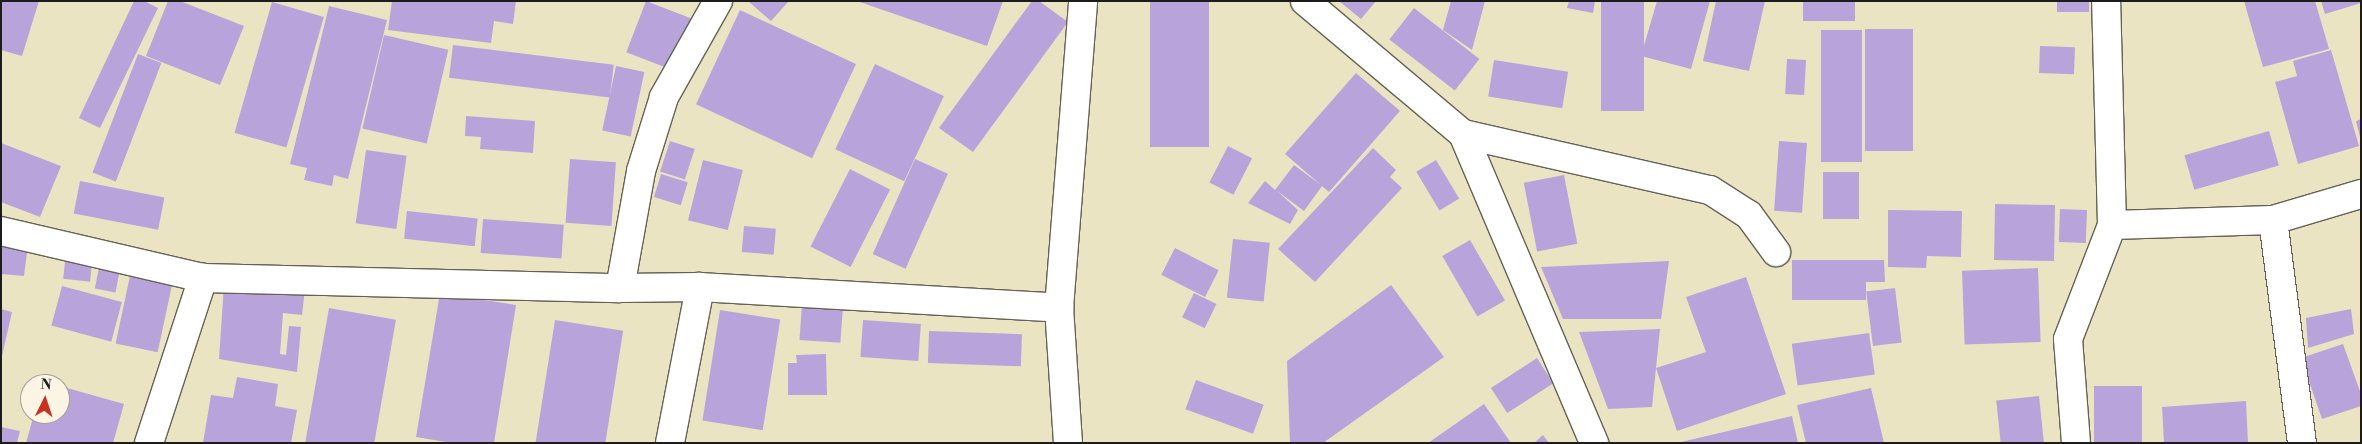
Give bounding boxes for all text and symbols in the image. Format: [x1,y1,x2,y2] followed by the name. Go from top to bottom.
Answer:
[20,374,70,424] north arrow
[40,376,52,394] text: N

